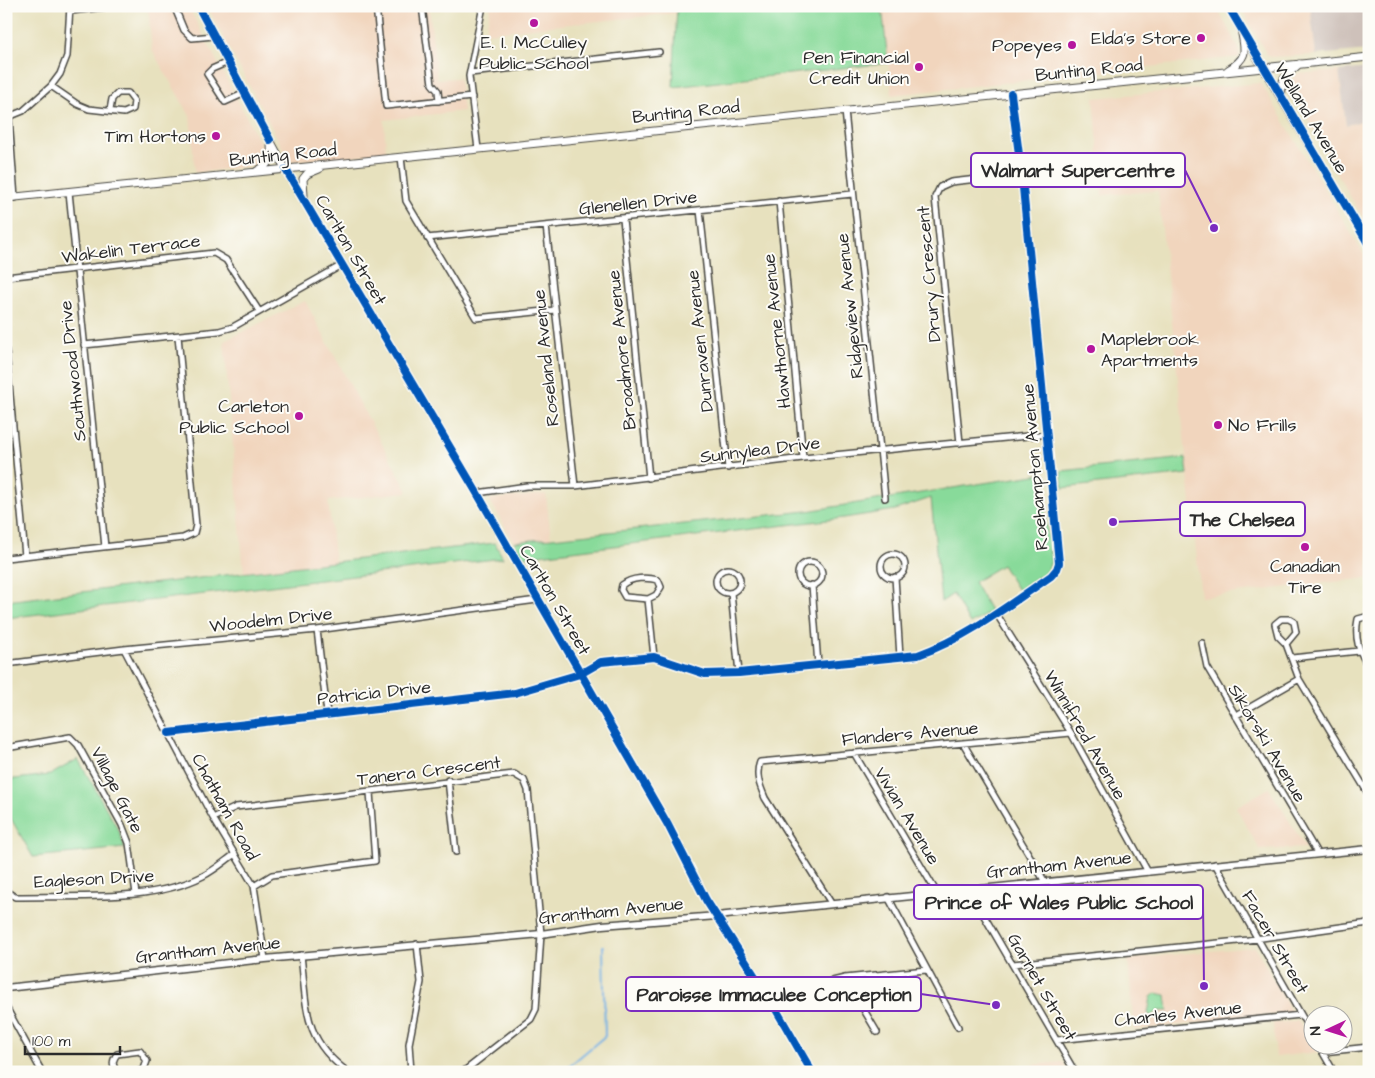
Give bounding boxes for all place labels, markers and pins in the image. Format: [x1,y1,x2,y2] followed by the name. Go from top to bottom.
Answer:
[528,17,540,29] marker: E. I. McCulley Public School
[1091,26,1191,51] place label: Elda's Store
[479,30,589,76] place label: E. I. McCulley Public School
[1195,32,1207,44] marker: Elda's Store
[992,33,1062,59] place label: Popeyes
[1066,39,1078,51] marker: Popeyes
[803,45,909,91] place label: Pen Financial Credit Union
[913,61,925,73] marker: Pen Financial Credit Union
[104,124,206,149] place label: Tim Hortons
[210,130,222,142] marker: Tim Hortons
[971,153,1185,187] callout: Walmart Supercentre
[1101,327,1199,373] place label: Maplebrook Apartments
[1085,343,1097,355] marker: Maplebrook Apartments
[179,394,289,440] place label: Carleton Public School
[293,410,305,422] marker: Carleton Public School
[1228,413,1296,438] place label: No Frills
[1212,419,1224,431] marker: No Frills
[1180,502,1305,536] callout: The Chelsea
[1299,541,1311,553] marker: Canadian Tire
[1270,554,1340,600] place label: Canadian Tire
[914,885,1203,919] callout: Prince of Wales Public School
[626,977,921,1011] callout: Paroisse Immaculee Conception

